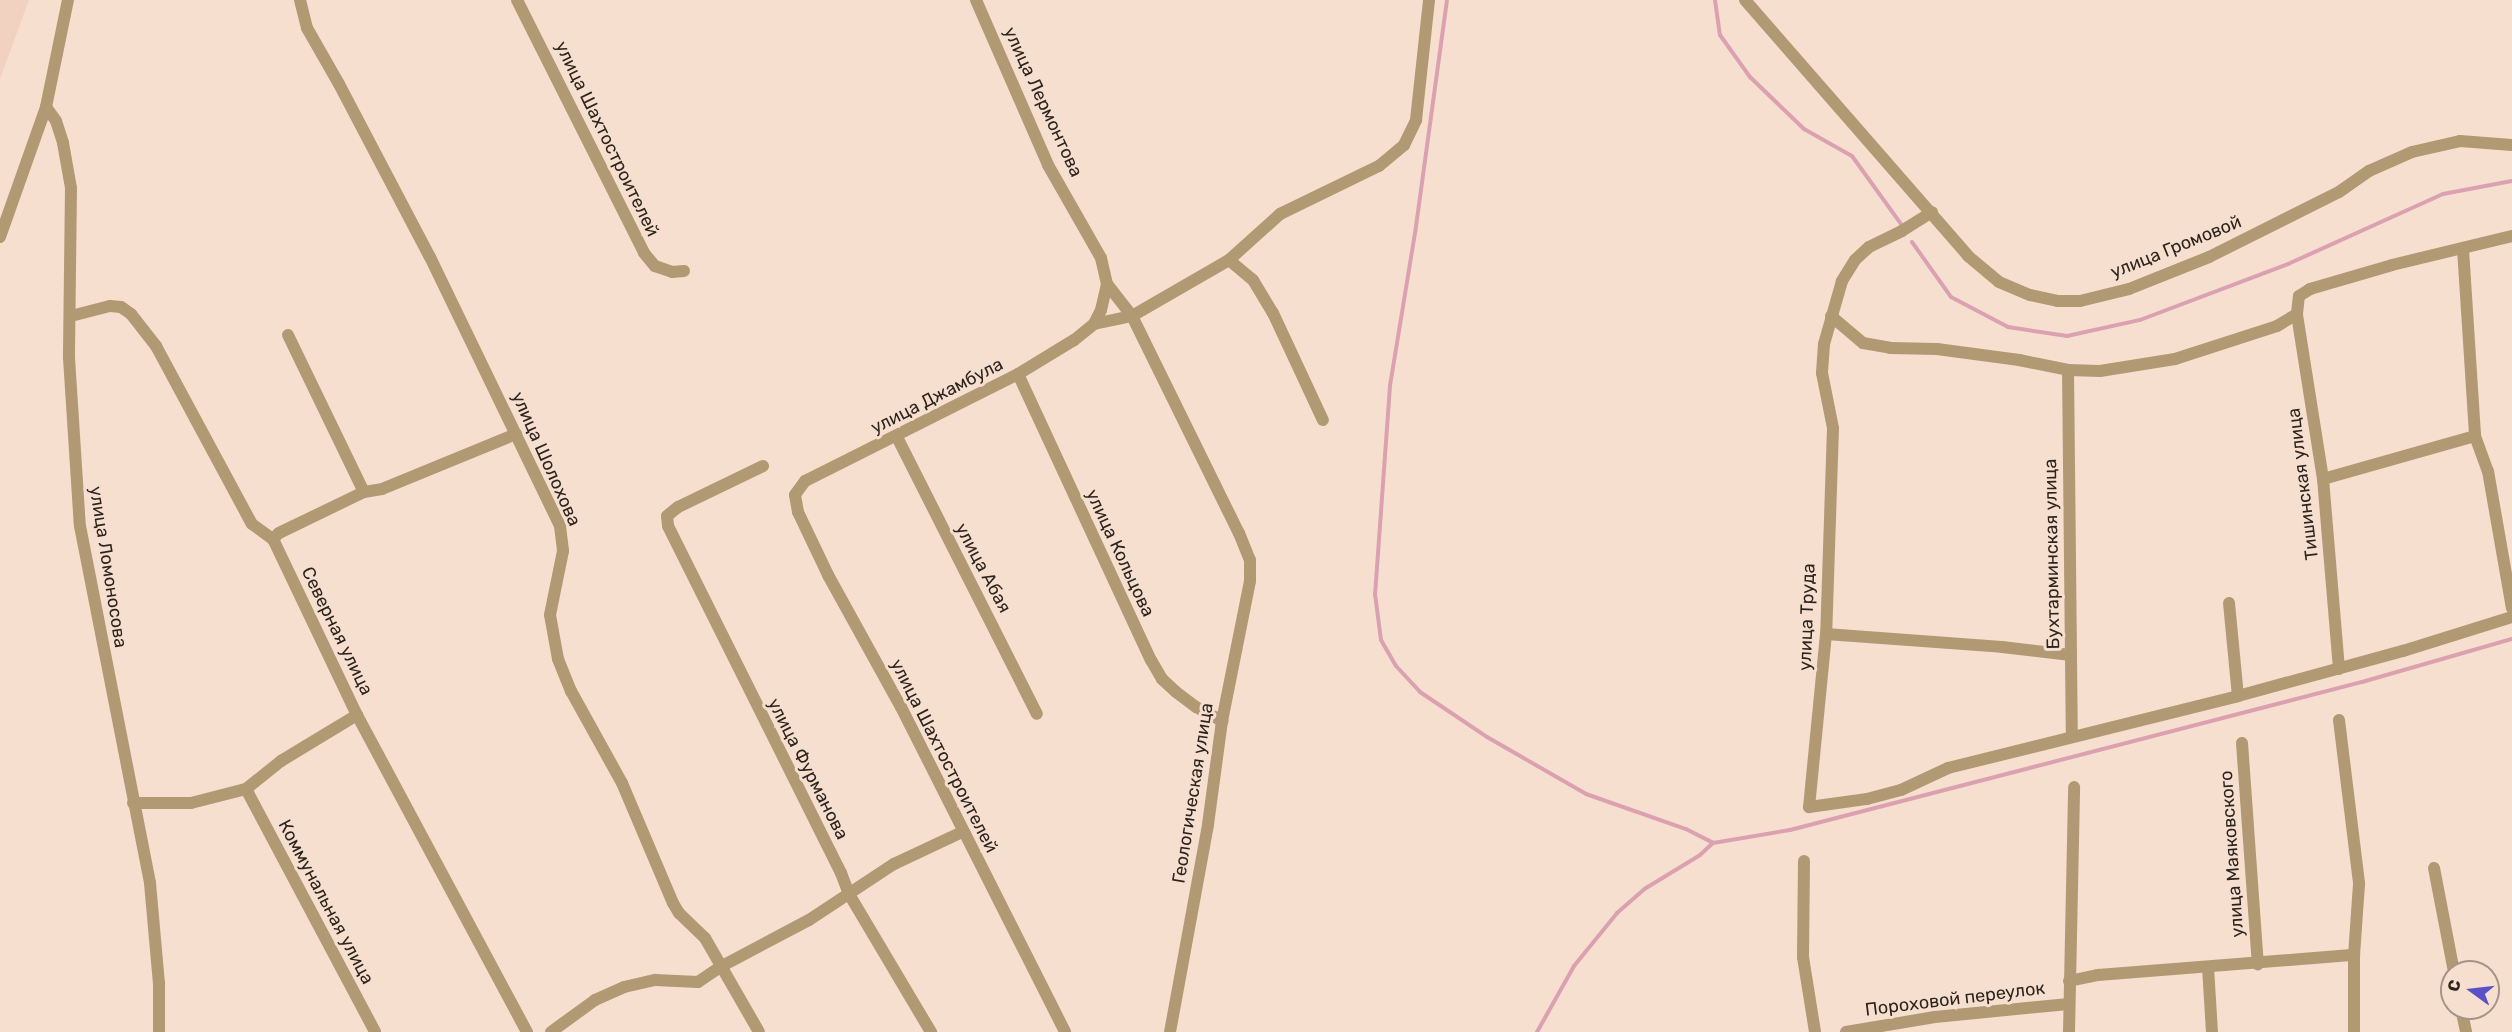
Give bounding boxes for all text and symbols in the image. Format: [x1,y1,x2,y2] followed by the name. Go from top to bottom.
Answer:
[999,24,1087,180] street label: улица Лермонтова
[550,38,664,240] street label: улица Шахтостроителей
[2107,211,2245,283] street label: улица Громовой
[867,353,1007,439] street label: улица Джамбула
[507,389,585,529] street label: улица Шолохова
[2283,407,2323,561] street label: Тишинская улица
[2040,458,2064,650] street label: Бухтарминская улица
[85,485,131,649] street label: улица Ломоносова
[1081,486,1159,620] street label: улица Кольцова
[950,519,1016,617] street label: улица Абая
[297,563,377,699] street label: Северная улица
[1794,563,1820,671] street label: улица Труда
[886,656,1002,856] street label: улица Шахтостроителей
[763,695,853,843] street label: улица Фурманова
[1168,701,1218,885] street label: Геологическая улица
[2215,770,2249,938] street label: улица Маяковского
[274,816,378,988] street label: Коммунальная улица
[2440,960,2500,1020] north arrow
[1864,977,2046,1021] street label: Пороховой переулок
[2443,978,2465,994] text: С

